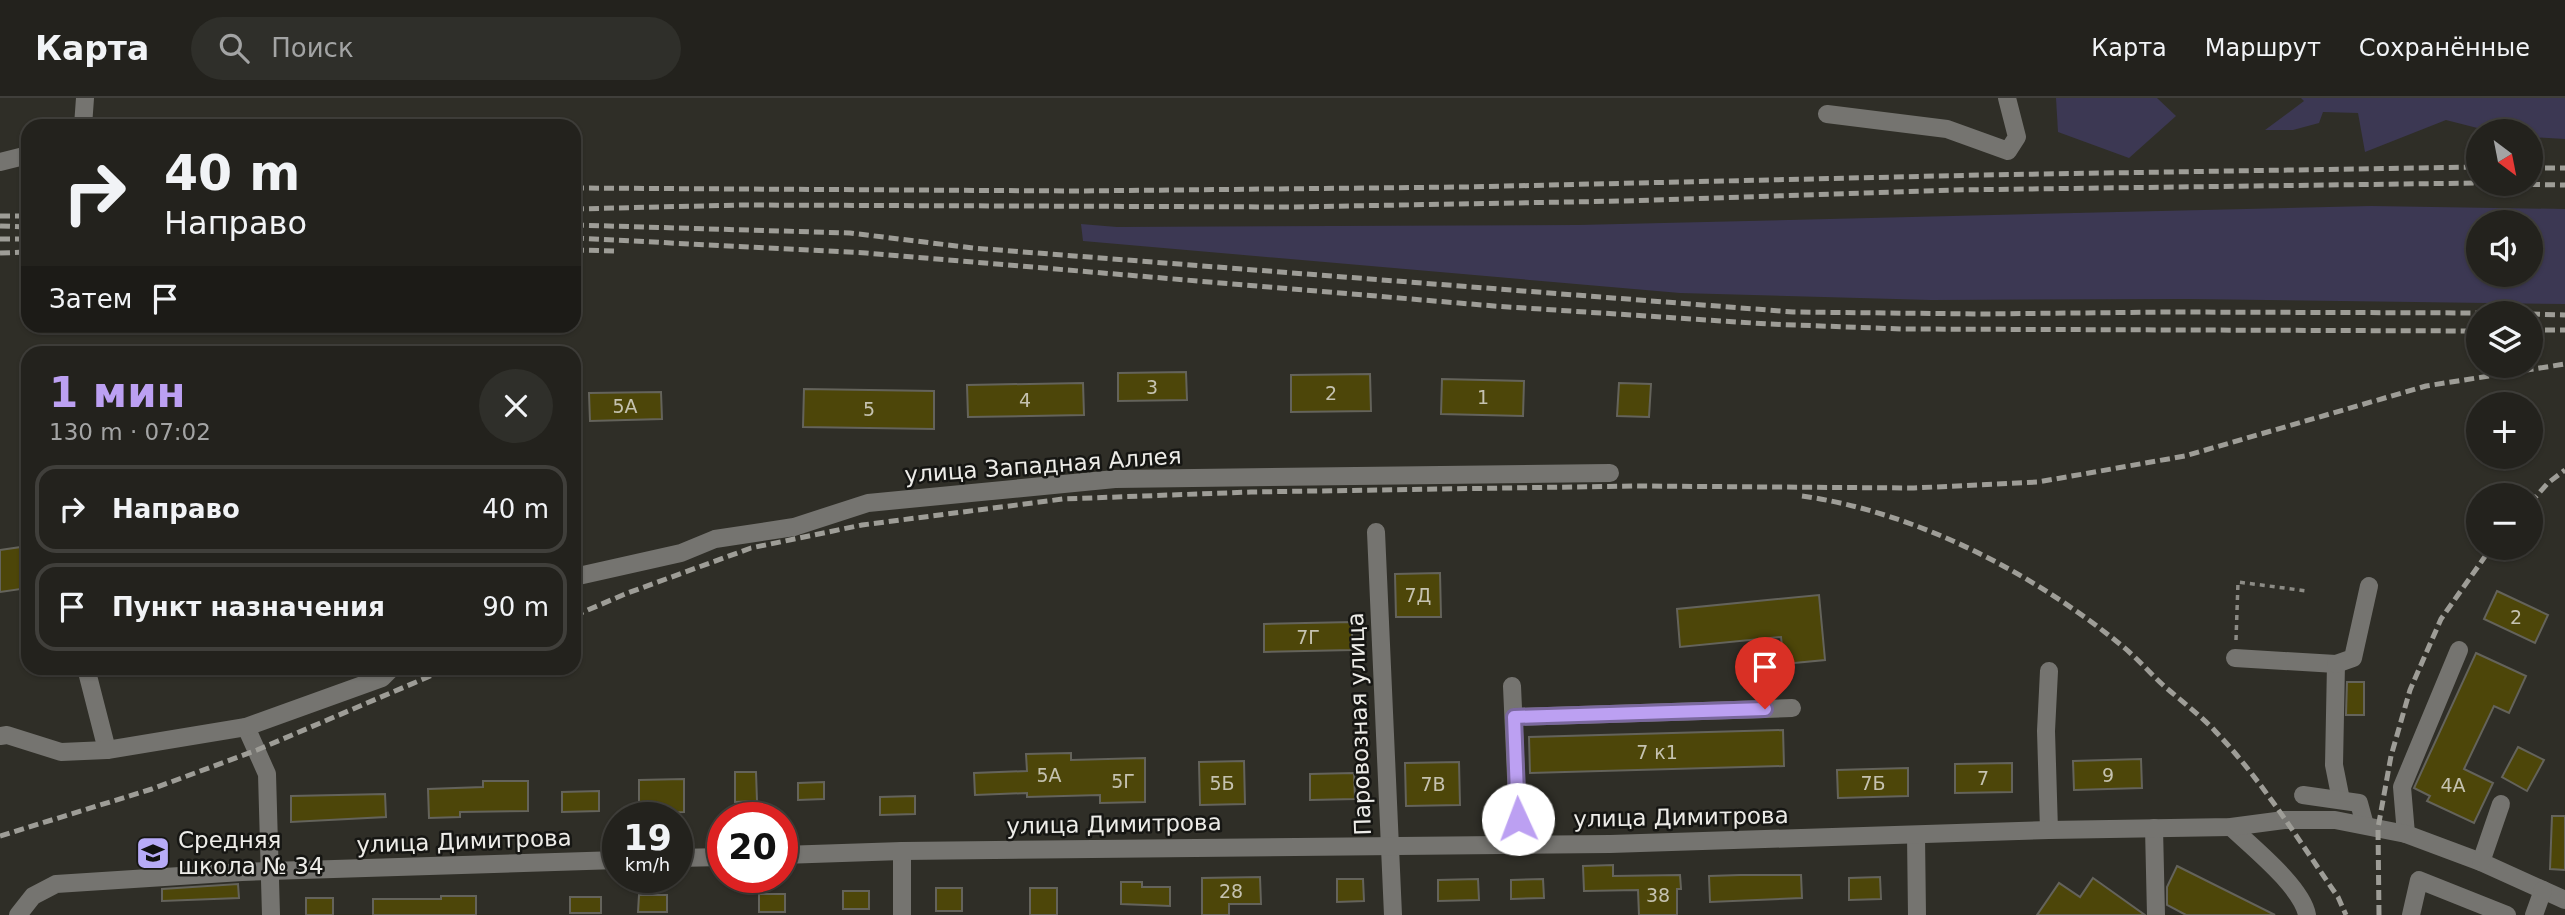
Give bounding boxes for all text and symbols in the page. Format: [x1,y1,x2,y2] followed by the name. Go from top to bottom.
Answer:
[191,17,681,80] search box
[35,29,149,68] text: Карта
[215,29,253,67] icon: search
[271,33,354,63] text: Поиск
[2091,34,2167,62] text: Карта
[2205,34,2321,62] text: Маршрут
[2359,34,2530,62] text: Сохранённые
[2466,119,2543,196] north arrow
[2466,119,2543,560] map controls
[164,145,300,202] text: 40 m
[49,147,140,238] icon: right
[164,204,307,242] text: Направо
[2466,210,2543,287] button: sound
[146,280,184,318] icon: arrive
[49,284,132,314] text: Затем
[2466,301,2543,378] button: layers
[49,368,186,417] text: 1 мин
[479,369,553,443] button: close
[1146,376,1158,398] house number: 3
[1325,382,1337,404] house number: 2
[1477,386,1489,408] house number: 1
[1019,389,1031,411] house number: 4
[2466,392,2543,469] button: +
[612,395,638,417] house number: 5А
[863,398,875,420] house number: 5
[49,419,211,445] text: 130 m · 07:02
[904,442,1182,488] street label: улица Западная Аллея
[2466,483,2543,560] button: −
[53,490,91,528] icon: right
[112,494,240,524] text: Направо
[482,494,549,524] text: 40 m
[1405,584,1431,606] house number: 7Д
[53,588,91,626] icon: arrive
[112,592,385,622] text: Пункт назначения
[482,592,549,622] text: 90 m
[2510,606,2522,628] house number: 2
[1342,612,1376,836] street label: Паровозная улица
[1296,626,1320,648] house number: 7Г
[1735,637,1795,709] pin
[1746,648,1784,686] icon: arrive
[1636,741,1678,763] house number: 7 к1
[1036,764,1062,786] house number: 5А
[2102,764,2114,786] house number: 9
[1977,767,1989,789] house number: 7
[1111,770,1135,792] house number: 5Г
[1209,772,1235,794] house number: 5Б
[1860,772,1886,794] house number: 7Б
[1420,773,1446,795] house number: 7В
[2440,774,2466,796] house number: 4А
[1481,782,1555,856] position arrow
[707,802,798,893] speed limit sign: 20
[1573,802,1789,832] street label: улица Димитрова
[1006,809,1222,839] street label: улица Димитрова
[623,818,672,858] text: 19
[356,824,572,858] street label: улица Димитрова
[178,827,324,879] place label: Средняя школа № 34
[134,834,172,872] school or university icon: Средняя школа № 34
[625,854,670,875] text: km/h
[1219,880,1243,902] house number: 28
[1646,884,1670,906] house number: 38

